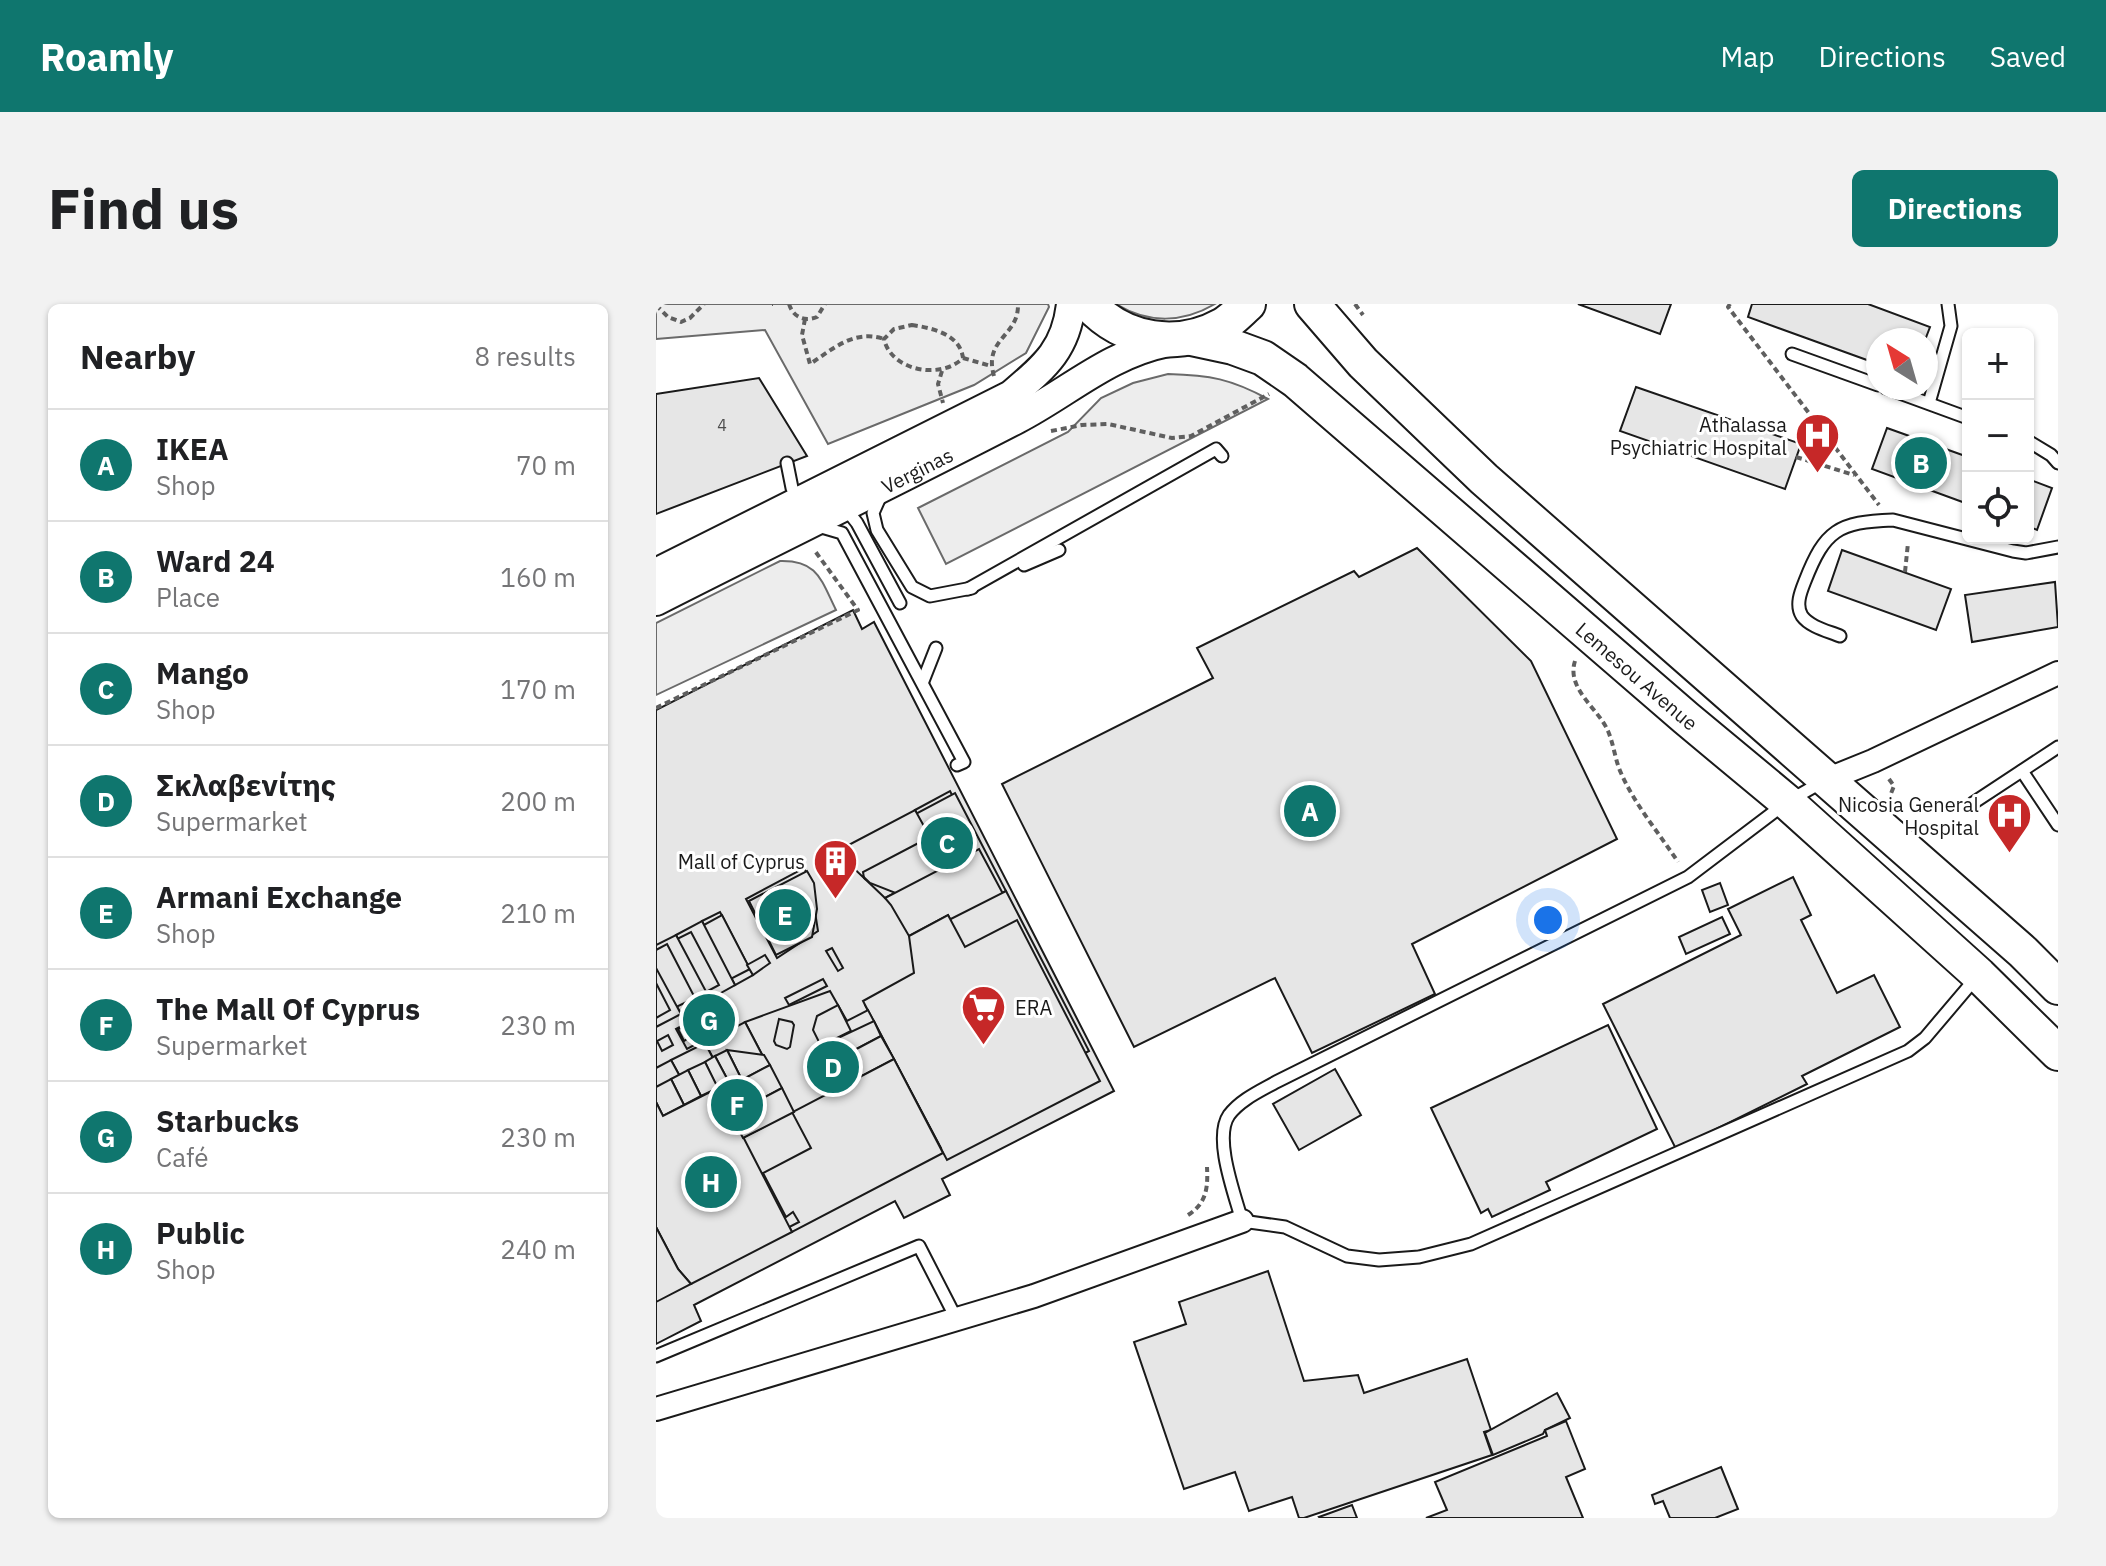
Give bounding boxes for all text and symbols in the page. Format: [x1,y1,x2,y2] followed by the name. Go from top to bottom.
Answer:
[40,32,174,81] text: Roamly
[1720,38,1774,75] text: Map
[1818,38,1946,75] text: Directions
[1990,38,2066,75] text: Saved
[1852,170,2058,247] button: Directions
[48,172,239,244] text: Find us
[1866,328,1938,400] north arrow
[1962,328,2034,544] map controls
[1962,328,2034,400] button: +
[80,334,195,378] text: Nearby
[474,339,576,373] text: 8 results
[1962,400,2034,472] button: −
[1610,411,1787,461] place label: Athalassa Psychiatric Hospital
[1794,411,1842,474] hospital icon: Athalassa Psychiatric Hospital
[717,415,727,435] house number: 4
[156,429,229,468] text: IKEA
[1895,433,1947,493] pin: B
[877,441,957,499] street label: Verginas
[97,448,115,482] text: A
[516,448,576,482] text: 70 m
[156,468,216,502] text: Shop
[1962,472,2034,544] button: locate
[156,541,275,580] text: Ward 24
[97,560,115,594] text: B
[500,560,576,594] text: 160 m
[156,580,220,614] text: Place
[1570,615,1704,736] street label: Lemesou Avenue
[156,653,249,692] text: Mango
[98,672,114,706] text: C
[500,672,576,706] text: 170 m
[156,692,216,726] text: Shop
[156,765,336,804] text: Σκλαβενίτης
[1284,781,1336,841] pin: A
[97,784,115,818] text: D
[500,784,576,818] text: 200 m
[1838,791,1979,841] place label: Nicosia General Hospital
[1986,792,2034,855] hospital icon: Nicosia General Hospital
[156,804,308,838] text: Supermarket
[921,813,973,873] pin: C
[812,837,860,900] building icon: Mall of Cyprus
[678,848,805,875] place label: Mall of Cyprus
[156,877,402,916] text: Armani Exchange
[759,885,811,945] pin: E
[98,896,114,930] text: E
[500,896,576,930] text: 210 m
[1528,900,1568,940] your location
[156,916,216,950] text: Shop
[960,983,1008,1046] supermarket icon: ERA
[156,989,420,1028] text: The Mall Of Cyprus
[683,990,735,1050] pin: G
[1015,994,1052,1021] place label: ERA
[98,1008,114,1042] text: F
[500,1008,576,1042] text: 230 m
[156,1028,308,1062] text: Supermarket
[807,1037,859,1097] pin: D
[711,1075,763,1135] pin: F
[156,1101,299,1140] text: Starbucks
[97,1120,115,1154] text: G
[500,1120,576,1154] text: 230 m
[156,1140,209,1174] text: Café
[685,1152,737,1212] pin: H
[156,1213,245,1252] text: Public
[97,1232,115,1266] text: H
[500,1232,576,1266] text: 240 m
[156,1252,216,1286] text: Shop

